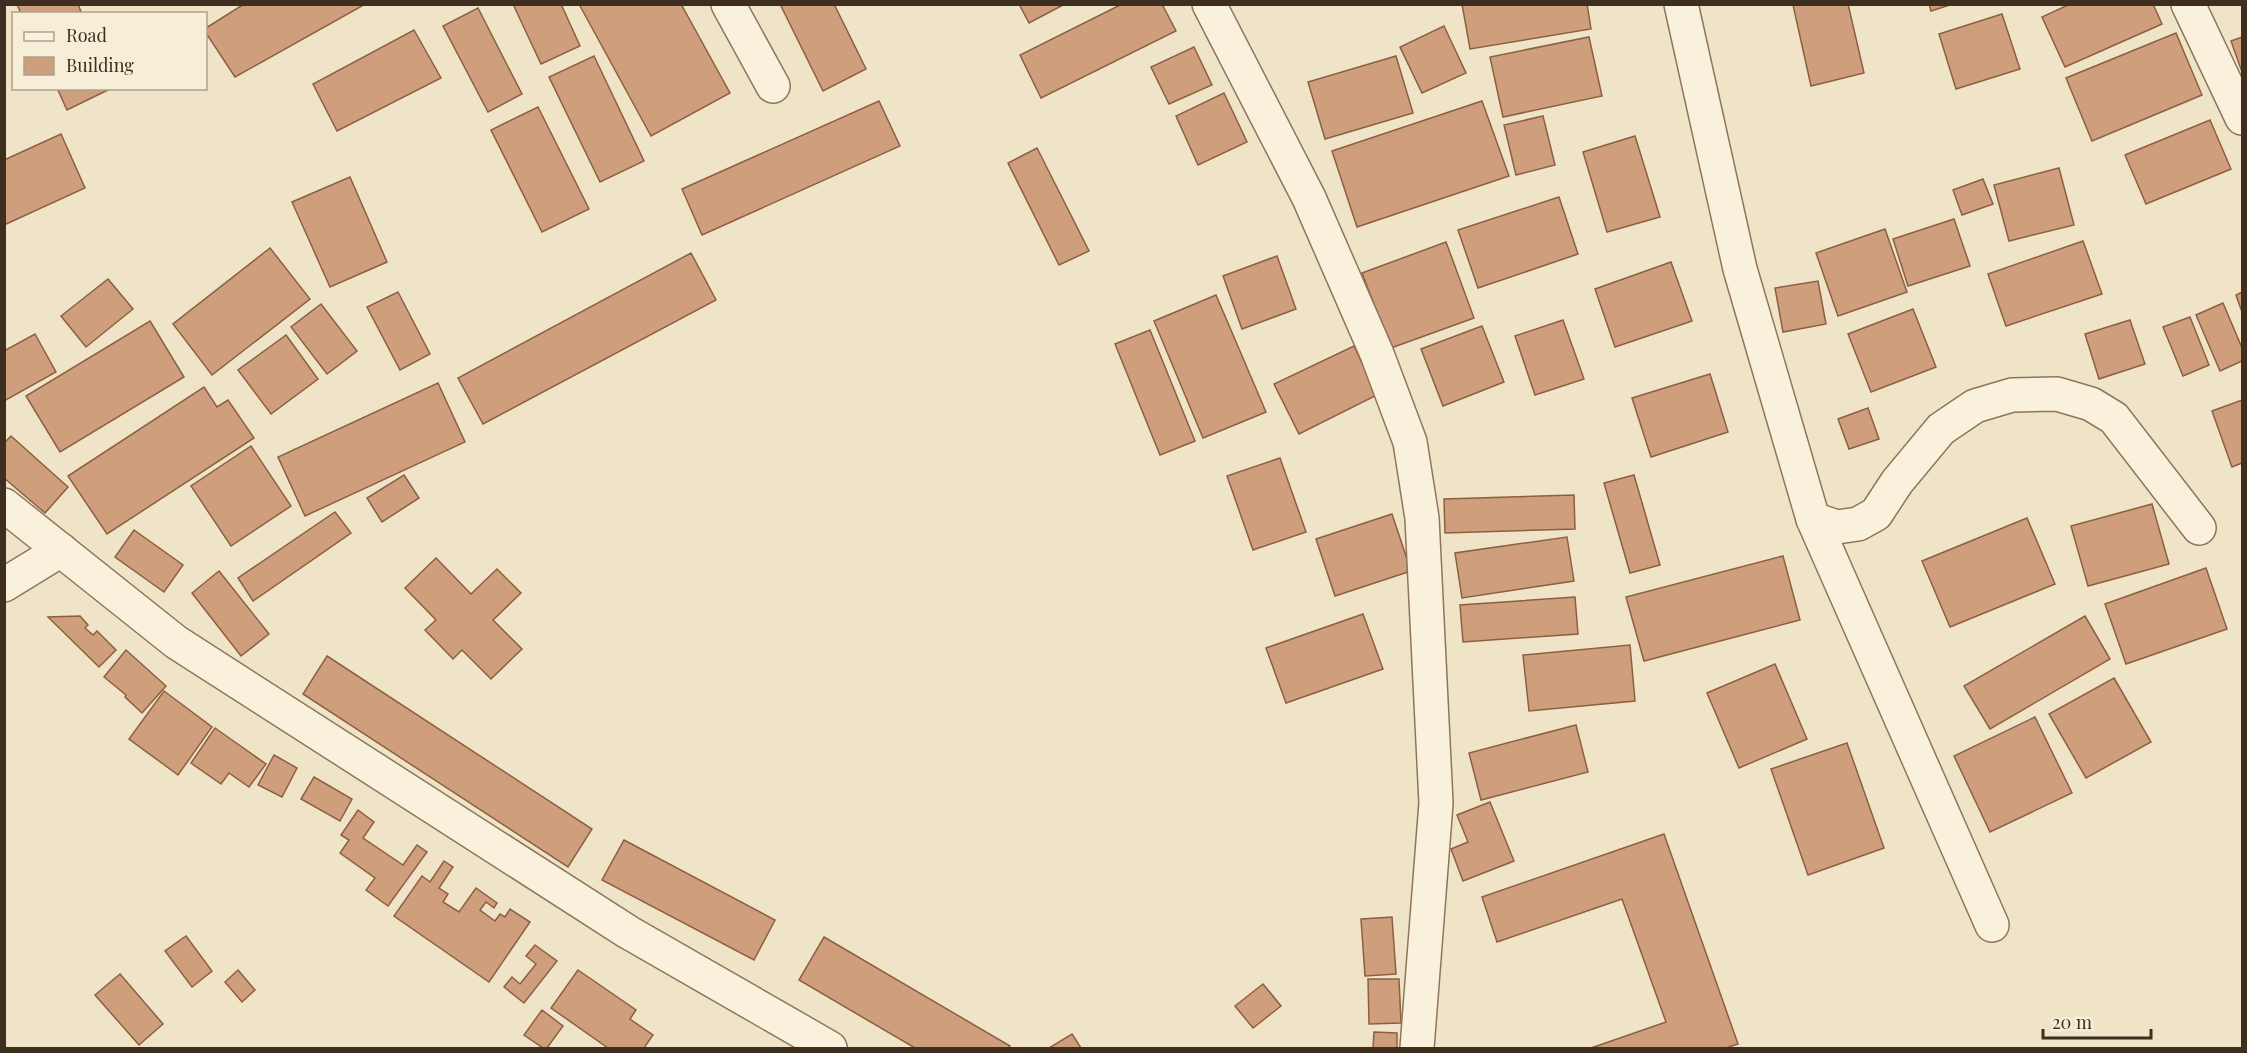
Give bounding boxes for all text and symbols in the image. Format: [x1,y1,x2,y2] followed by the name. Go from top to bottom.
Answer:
[12,12,207,90] legend
[66,23,107,47] text: Road
[66,53,134,77] text: Building
[2043,1002,2151,1040] scale bar
[2052,1010,2092,1034] text: 20 m

